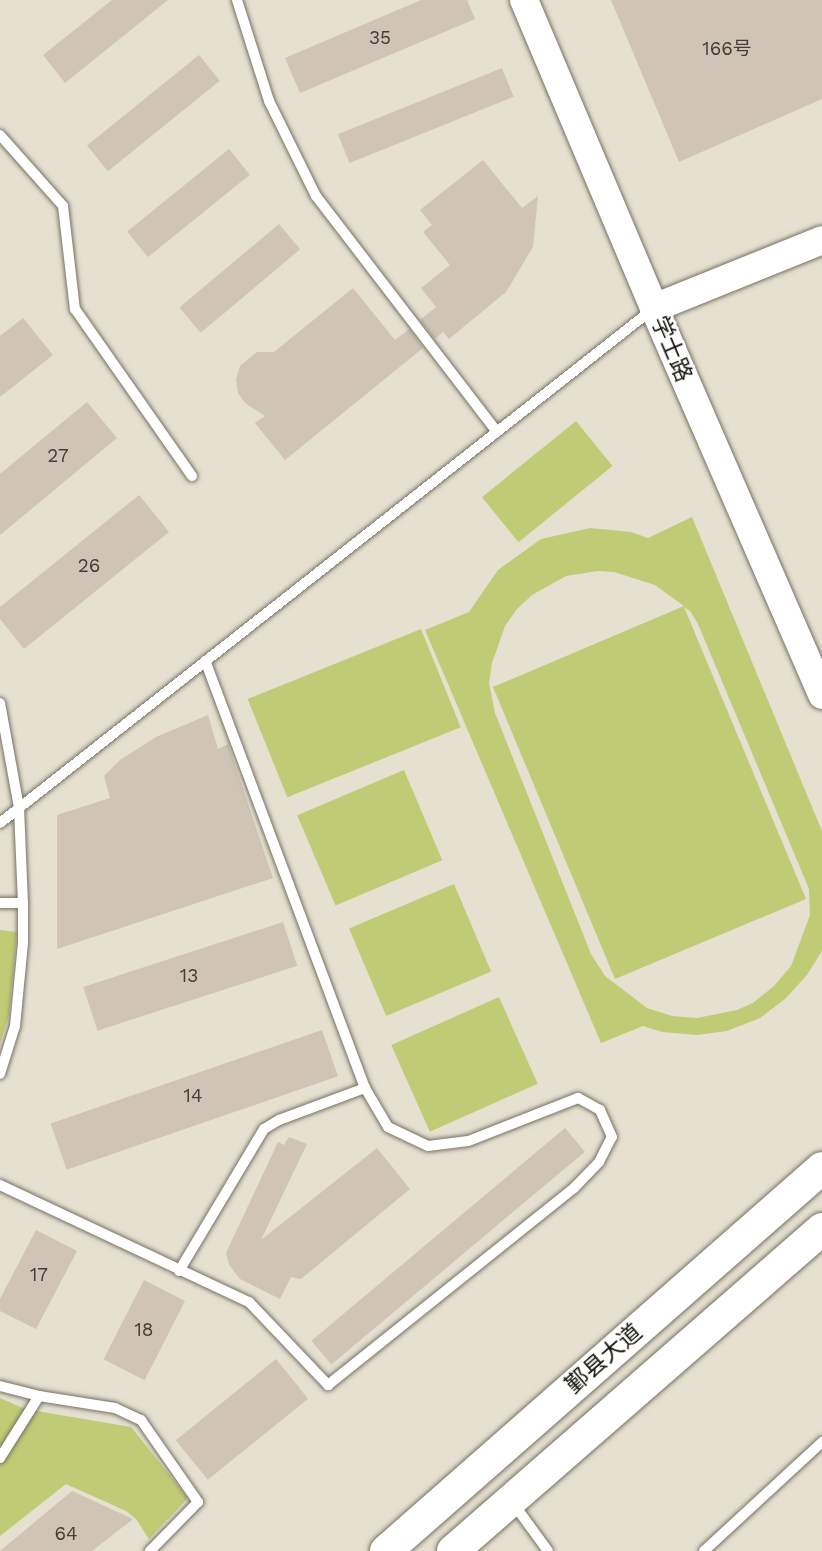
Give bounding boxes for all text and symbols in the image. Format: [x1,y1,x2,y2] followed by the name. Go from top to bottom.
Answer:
[369,27,391,49] house number: 35
[702,38,752,60] house number: 166号
[645,312,697,386] street label: 学士路
[47,445,69,467] house number: 27
[78,555,100,577] house number: 26
[180,965,198,987] house number: 13
[183,1085,203,1107] house number: 14
[30,1264,48,1286] house number: 17
[560,1318,648,1400] street label: 鄞县大道
[134,1319,154,1341] house number: 18
[54,1523,78,1545] house number: 64

